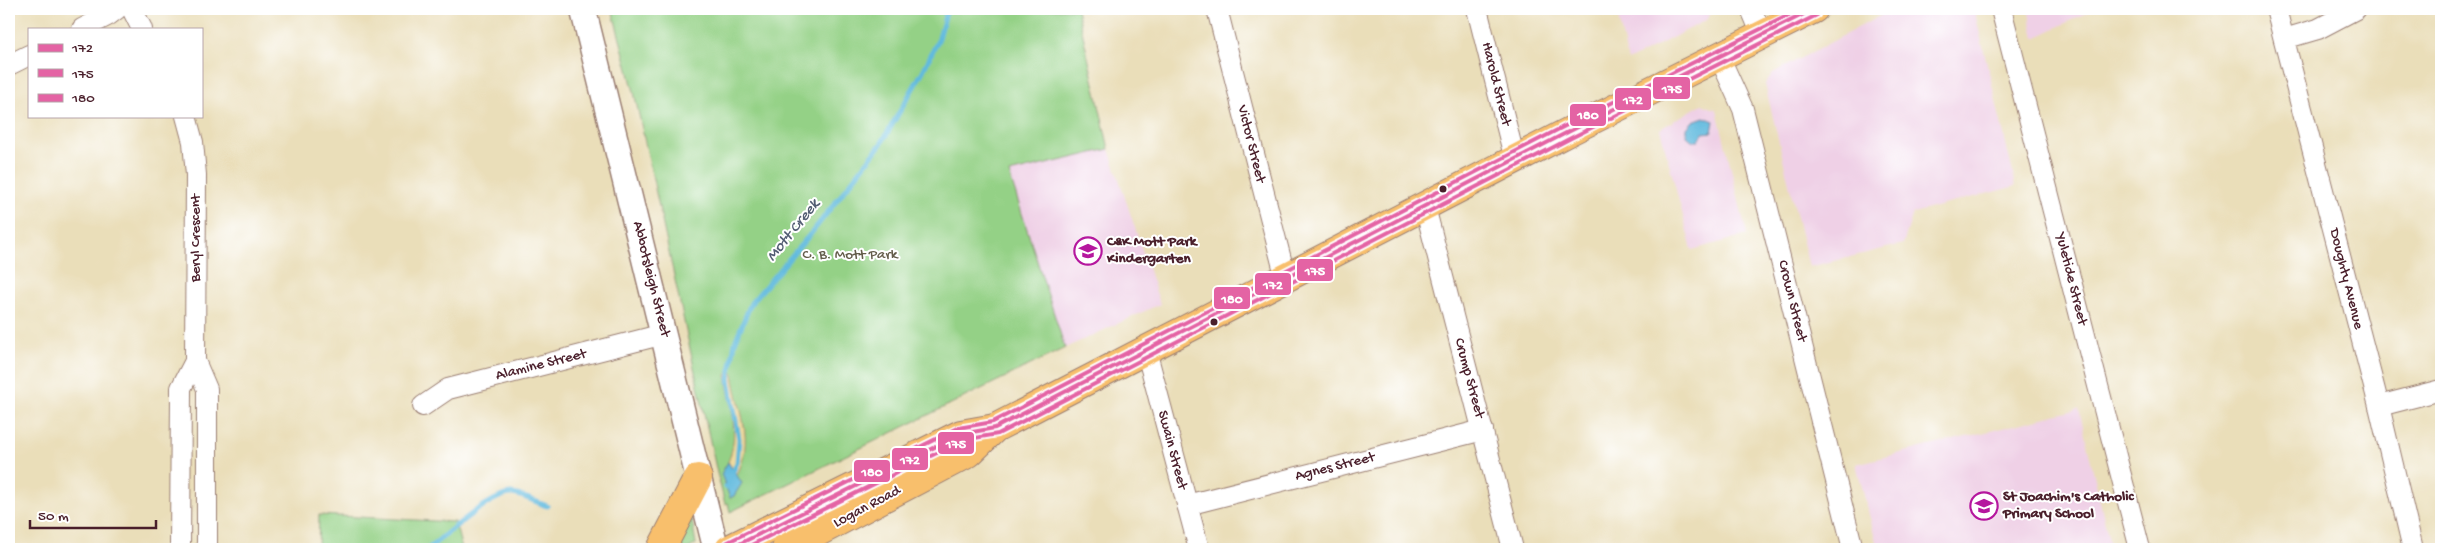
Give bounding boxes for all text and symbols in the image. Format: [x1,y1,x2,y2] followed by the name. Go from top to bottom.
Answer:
[28,28,202,118] legend
[71,40,93,58] text: 172
[1477,40,1516,130] street label: Harold Street
[71,66,94,84] text: 175
[1652,76,1691,100] line badge: 175
[1661,82,1683,99] text: 175
[1614,87,1652,111] line badge: 172
[71,90,95,108] text: 180
[1622,93,1643,110] text: 172
[1232,102,1270,187] street label: Victor Street
[1569,103,1607,127] line badge: 180
[1576,108,1599,125] text: 180
[1438,184,1448,194] unlabelled marker
[187,192,205,283] street label: Beryl Crescent
[763,195,826,266] water label: Mott Creek
[628,219,675,341] street label: Abbotsleigh Street
[2325,226,2367,332] street label: Doughty Avenue
[2050,229,2092,329] street label: Yuletide Street
[1106,233,1199,268] place label: C&K Mott Park Kindergarten
[1073,236,1103,266] school or university icon: C&K Mott Park Kindergarten
[803,246,899,264] park label: C. B. Mott Park
[1296,258,1334,282] line badge: 175
[1773,258,1811,346] street label: Crown Street
[1304,264,1326,281] text: 175
[1254,272,1292,296] line badge: 172
[1262,278,1283,295] text: 172
[1213,286,1251,310] line badge: 180
[1220,292,1243,309] text: 180
[1209,317,1219,327] unlabelled marker
[1450,336,1489,422] street label: Crump Street
[494,345,590,385] street label: Alamine Street
[1153,409,1192,493] street label: Swain Street
[937,431,975,455] line badge: 175
[945,437,967,454] text: 175
[891,447,929,471] line badge: 172
[1293,448,1378,486] street label: Agnes Street
[899,453,920,470] text: 172
[853,459,891,483] line badge: 180
[860,465,883,482] text: 180
[830,481,905,532] street label: Logan Road
[2002,488,2135,523] place label: St Joachim's Catholic Primary School
[1969,491,1999,521] school or university icon: St Joachim's Catholic Primary School
[30,498,156,530] scale bar
[38,508,69,526] text: 50 m

